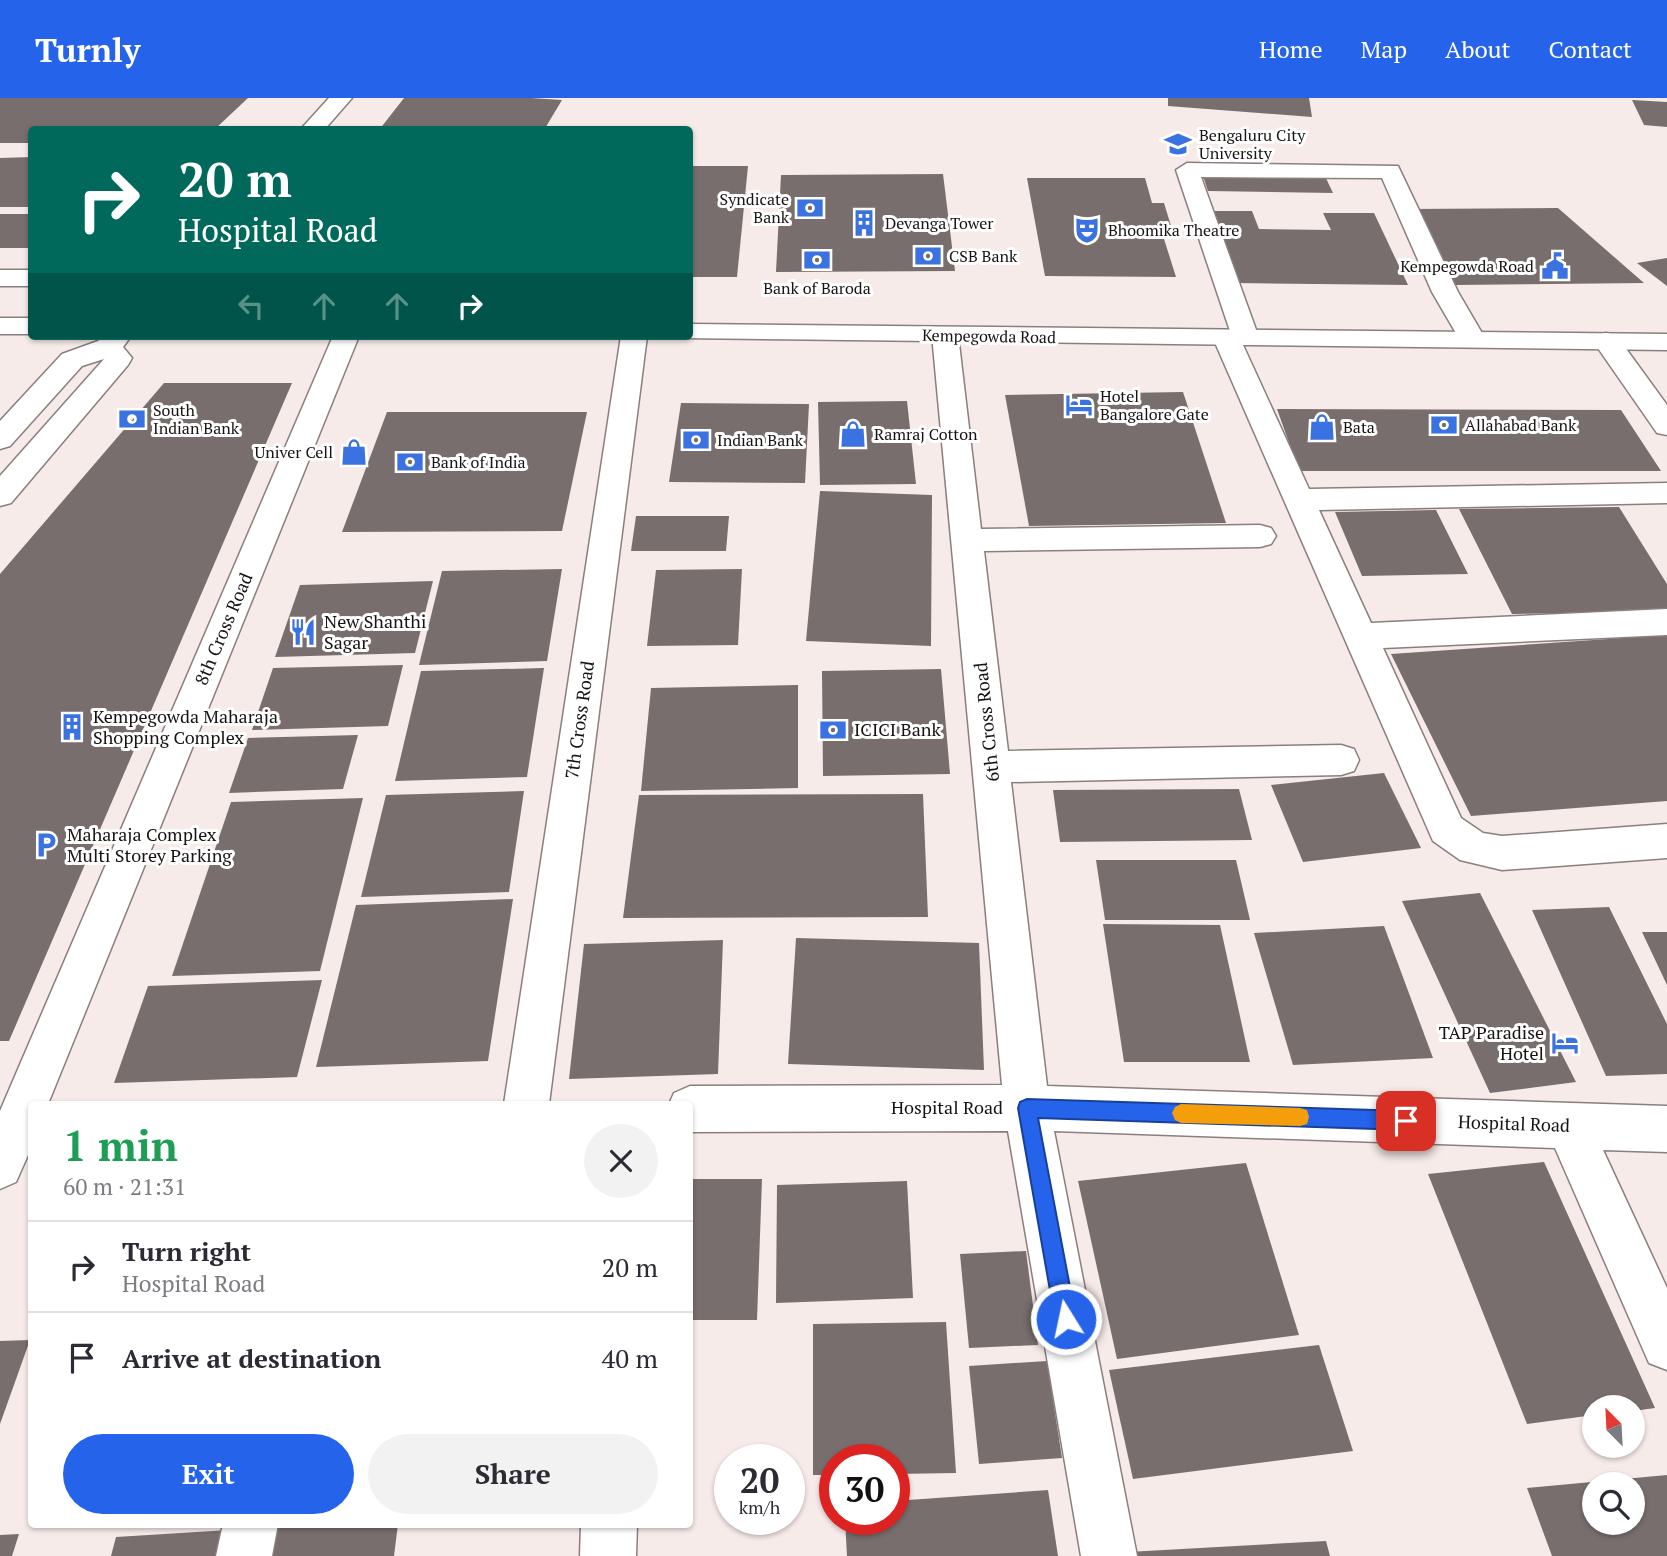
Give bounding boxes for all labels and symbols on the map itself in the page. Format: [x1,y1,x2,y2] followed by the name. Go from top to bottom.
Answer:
[1199,124,1306,164] place label: Bengaluru City University
[1163,129,1193,159] school or university icon: Bengaluru City University
[720,188,790,228] place label: Syndicate Bank
[795,193,825,223] bank icon: Syndicate Bank
[849,208,879,238] building icon: Devanga Tower
[885,212,994,234] place label: Devanga Tower
[1072,215,1102,245] theatre icon: Bhoomika Theatre
[1108,219,1239,241] place label: Bhoomika Theatre
[913,241,943,271] bank icon: CSB Bank
[802,245,832,275] bank icon: Bank of Baroda
[949,245,1018,267] place label: CSB Bank
[1540,251,1570,281] public building icon: Kempegowda Road
[1400,255,1534,277] place label: Kempegowda Road
[763,277,871,299] place label: Bank of Baroda
[922,324,1056,348] street label: Kempegowda Road
[1100,385,1209,425] place label: Hotel Bangalore Gate
[1064,390,1094,420] hotel icon: Hotel Bangalore Gate
[153,399,240,439] place label: South Indian Bank
[117,404,147,434] bank icon: South Indian Bank
[1429,410,1459,440] bank icon: Allahabad Bank
[1307,412,1337,442] shop icon: Bata
[1465,414,1577,436] place label: Allahabad Bank
[1343,416,1375,438] place label: Bata
[838,419,868,449] shop icon: Ramraj Cotton
[874,423,978,445] place label: Ramraj Cotton
[681,425,711,455] bank icon: Indian Bank
[717,429,804,451] place label: Indian Bank
[339,437,369,467] shop icon: Univer Cell
[254,441,333,463] place label: Univer Cell
[395,447,425,477] bank icon: Bank of India
[431,451,526,473] place label: Bank of India
[189,569,258,688] street label: 8th Cross Road
[324,609,426,654] place label: New Shanthi Sagar
[288,617,318,647] restaurant icon: New Shanthi Sagar
[559,659,599,780] street label: 7th Cross Road
[968,661,1004,783] street label: 6th Cross Road
[93,704,278,749] place label: Kempegowda Maharaja Shopping Complex
[57,712,87,742] building icon: Kempegowda Maharaja Shopping Complex
[818,715,848,745] bank icon: ICICI Bank
[854,717,941,741] place label: ICICI Bank
[67,822,232,867] place label: Maharaja Complex Multi Storey Parking
[31,830,61,860] parking icon: Maharaja Complex Multi Storey Parking
[1439,1020,1544,1065] place label: TAP Paradise Hotel
[1550,1028,1580,1058] hotel icon: TAP Paradise Hotel
[1376,1091,1436,1151] pin
[891,1095,1003,1119] street label: Hospital Road
[1458,1109,1571,1137] street label: Hospital Road
[1029,1282,1103,1356] position arrow
[1582,1395,1645,1458] north arrow
[819,1444,910,1535] speed limit sign: 30

